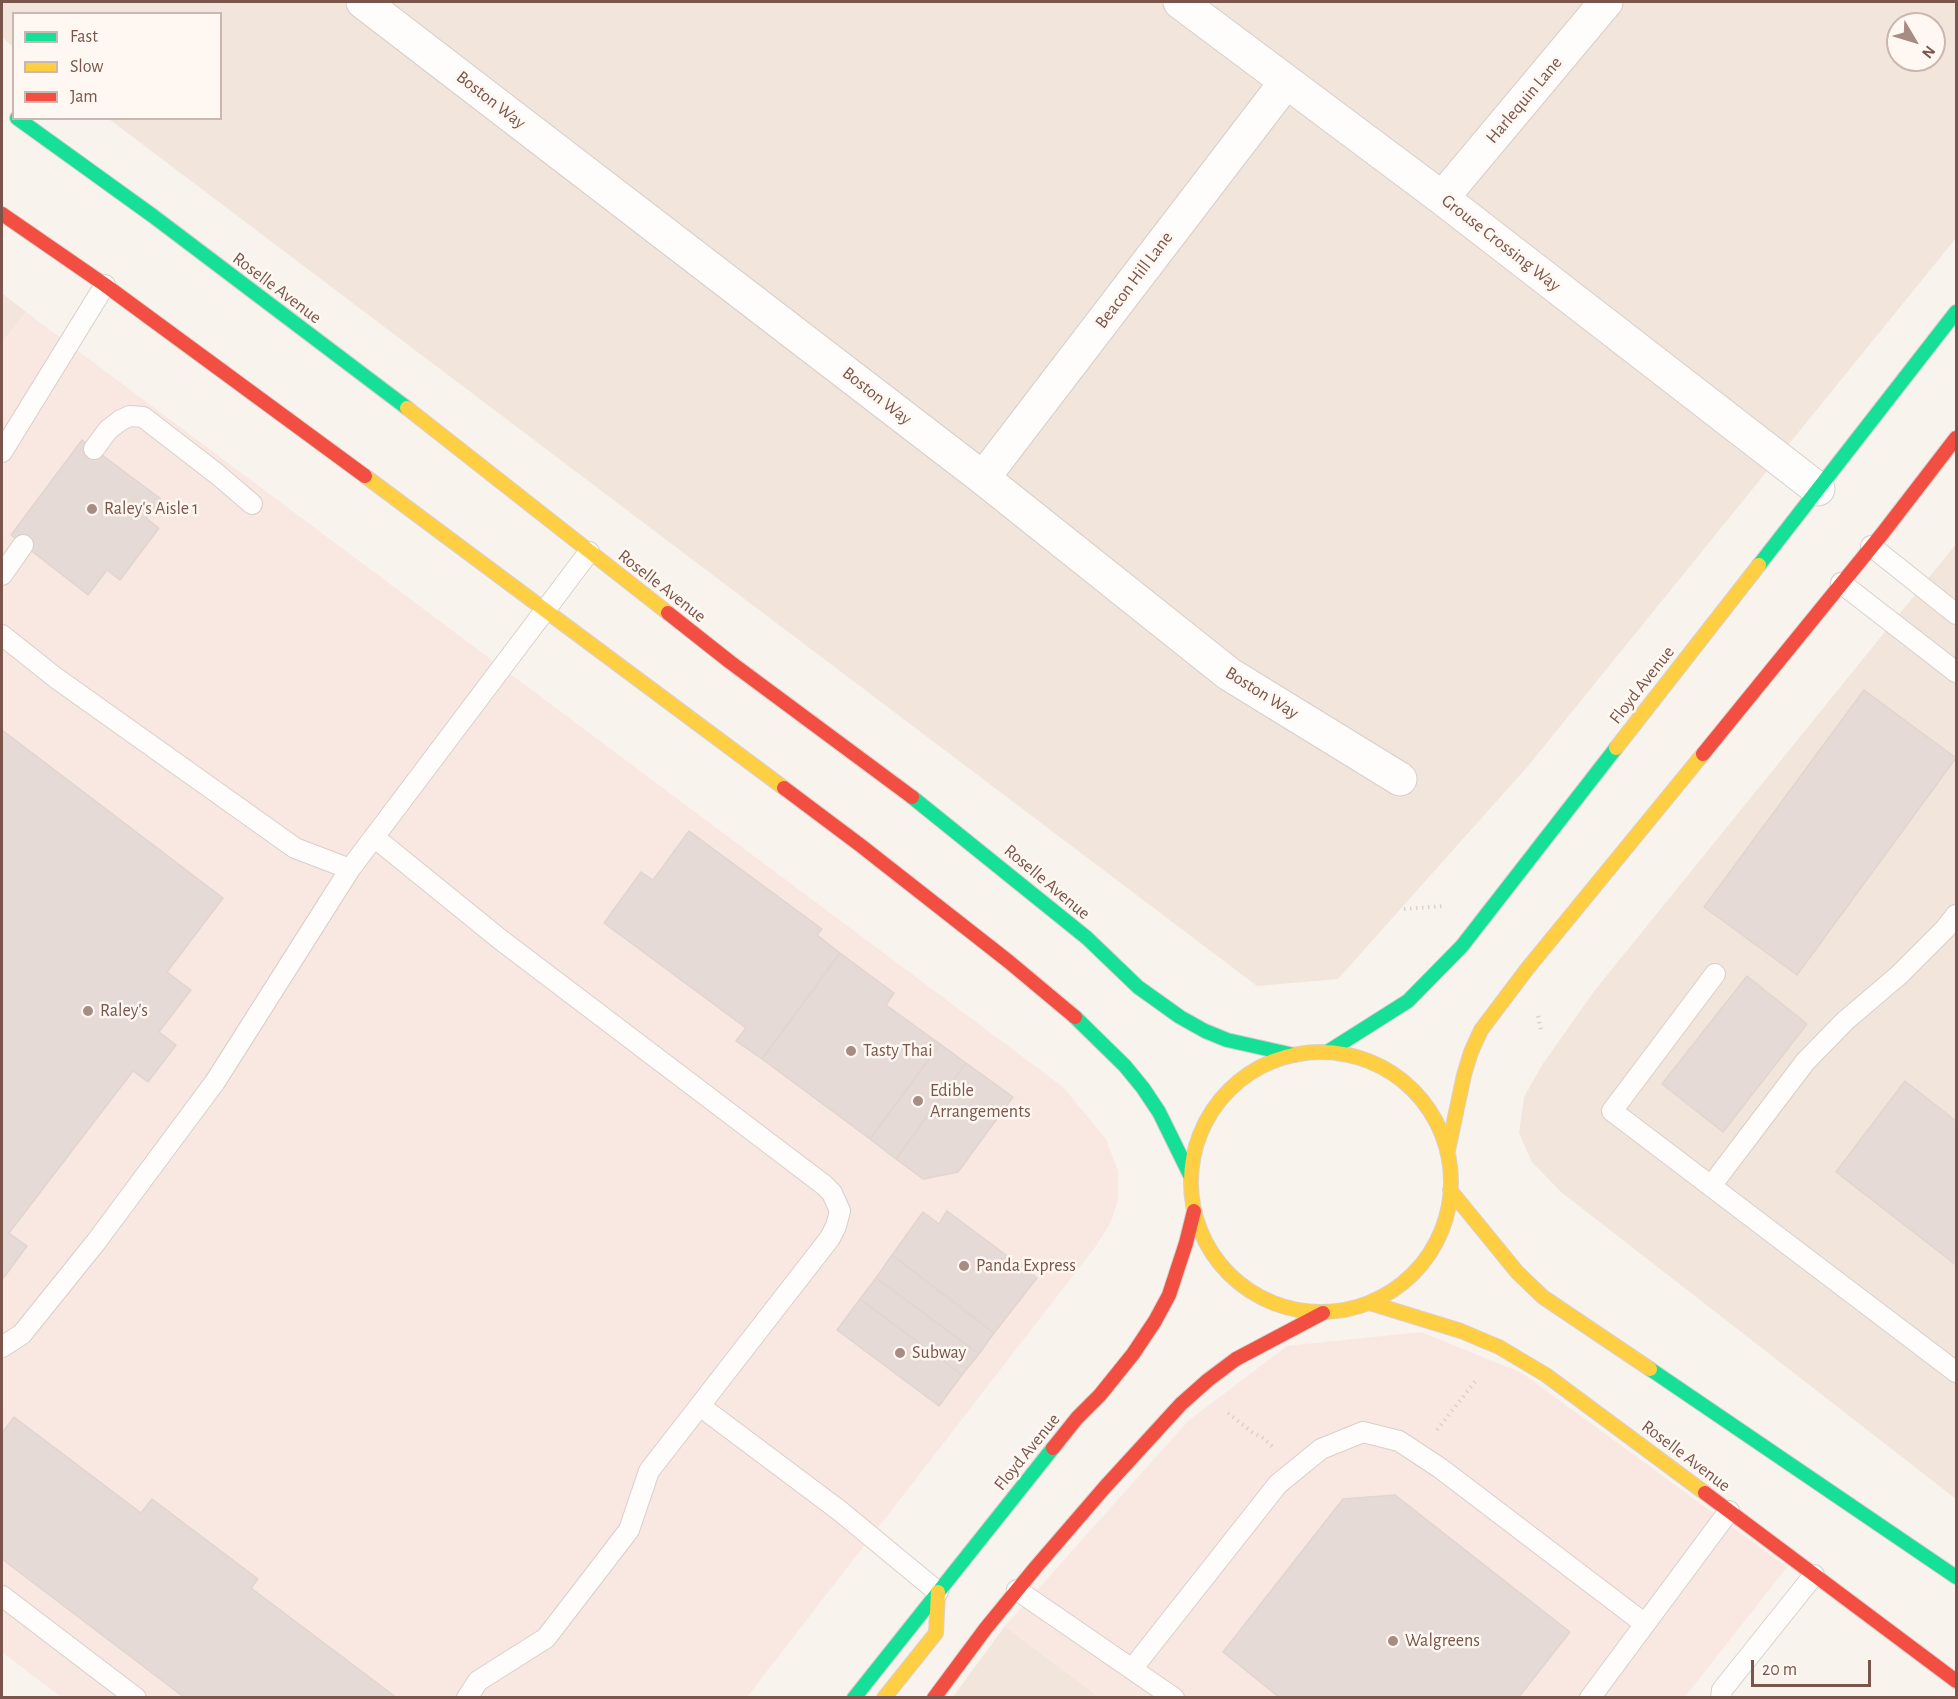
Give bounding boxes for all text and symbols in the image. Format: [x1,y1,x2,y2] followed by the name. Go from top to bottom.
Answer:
[12,12,222,120] legend
[1886,12,1946,72] north arrow
[70,28,98,46] text: Fast
[1919,43,1938,61] text: N
[1481,52,1567,148] street label: Harlequin Lane
[70,58,103,76] text: Slow
[452,66,530,134] street label: Boston Way
[70,88,98,106] text: Jam
[1437,190,1565,296] street label: Grouse Crossing Way
[1091,227,1177,333] street label: Beacon Hill Lane
[228,248,326,328] street label: Roselle Avenue
[838,362,916,430] street label: Boston Way
[104,498,198,520] place label: Raley's Aisle 1
[85,502,99,516] marker: Raley's Aisle 1
[614,545,710,627] street label: Roselle Avenue
[1605,642,1679,728] street label: Floyd Avenue
[1221,662,1303,724] street label: Boston Way
[1000,840,1094,924] street label: Roselle Avenue
[100,1000,148,1022] place label: Raley's
[81,1004,95,1018] marker: Raley's
[863,1040,933,1062] place label: Tasty Thai
[844,1044,858,1058] marker: Tasty Thai
[930,1080,1031,1122] place label: Edible Arrangements
[911,1094,925,1108] marker: Edible Arrangements
[976,1255,1076,1277] place label: Panda Express
[957,1259,971,1273] marker: Panda Express
[912,1342,966,1364] place label: Subway
[893,1346,907,1360] marker: Subway
[989,1409,1065,1495] street label: Floyd Avenue
[1637,1416,1735,1496] street label: Roselle Avenue
[1405,1630,1480,1652] place label: Walgreens
[1386,1634,1400,1648] marker: Walgreens
[1754,1648,1874,1686] scale bar
[1762,1661,1797,1679] text: 20 m

